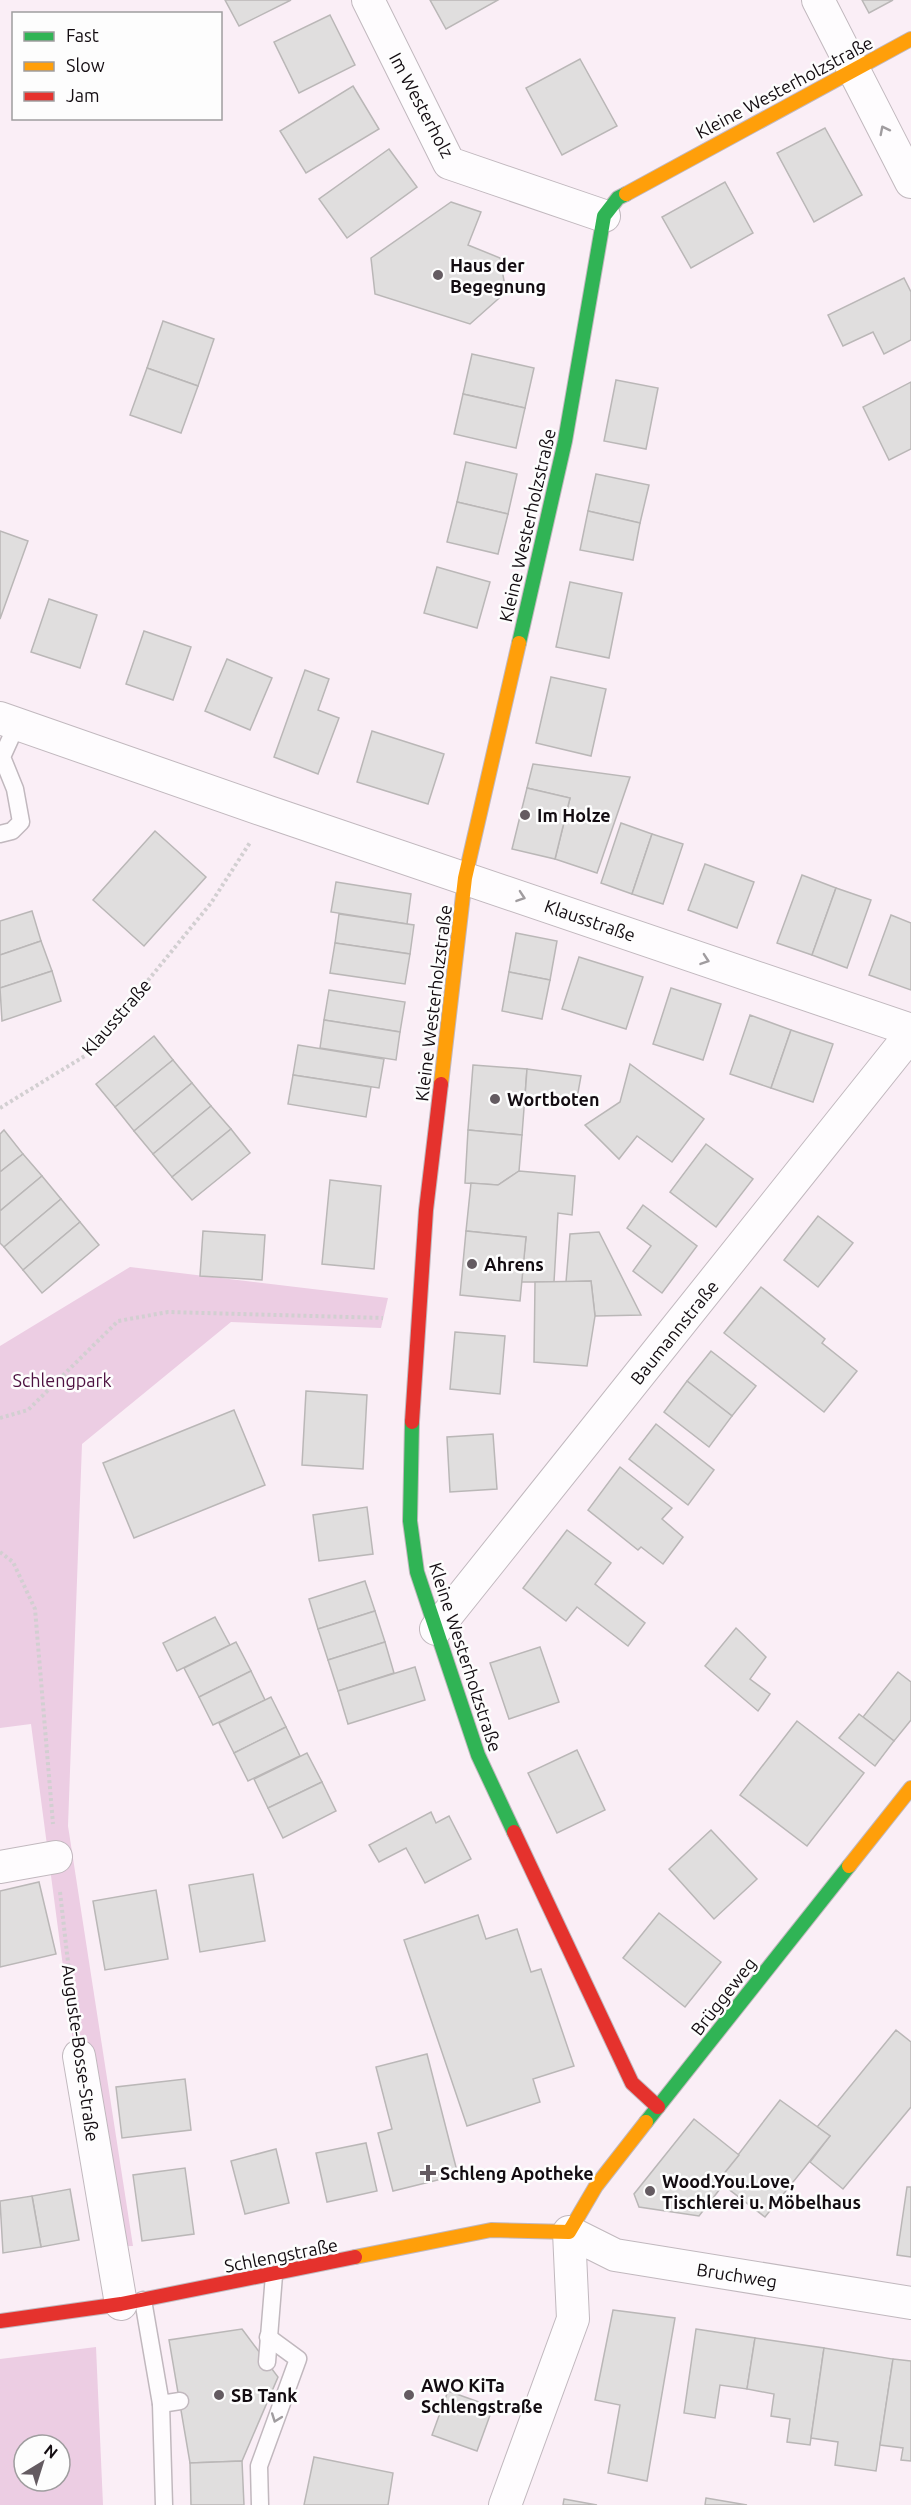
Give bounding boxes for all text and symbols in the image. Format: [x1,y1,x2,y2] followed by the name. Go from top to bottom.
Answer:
[12,12,222,120] legend
[66,25,99,45] text: Fast
[692,32,876,142] street label: Kleine Westerholzstraße
[386,49,458,161] street label: Im Westerholz
[66,55,105,75] text: Slow
[66,85,100,105] text: Jam
[880,126,892,137] one-way arrow
[450,255,546,296] place label: Haus der Begegnung
[431,268,445,282] marker: Haus der Begegnung
[495,426,559,624] street label: Kleine Westerholzstraße
[537,805,611,825] place label: Im Holze
[518,808,532,822] marker: Im Holze
[515,889,526,902] one-way arrow
[542,895,638,945] street label: Klausstraße
[411,904,455,1102] street label: Kleine Westerholzstraße
[699,952,710,965] one-way arrow
[77,975,155,1059] street label: Klausstraße
[507,1089,599,1109] place label: Wortboten
[488,1092,502,1106] marker: Wortboten
[484,1254,544,1274] place label: Ahrens
[465,1257,479,1271] marker: Ahrens
[626,1276,722,1388] street label: Baumannstraße
[12,1370,112,1390] park label: Schlengpark
[426,1560,506,1754] street label: Kleine Westerholzstraße
[686,1953,760,2039] street label: Brüggeweg
[59,1963,103,2143] street label: Auguste-Bosse-Straße
[440,2163,594,2183] place label: Schleng Apotheke
[421,2166,435,2180] marker: Schleng Apotheke
[662,2171,861,2212] place label: Wood.You.Love, Tischlerei u. Möbelhaus
[643,2184,657,2198] marker: Wood.You.Love, Tischlerei u. Möbelhaus
[223,2234,339,2276] street label: Schlengstraße
[695,2259,779,2291] street label: Bruchweg
[421,2375,543,2416] place label: AWO KiTa Schlengstraße
[231,2385,297,2405] place label: SB Tank
[212,2388,226,2402] marker: SB Tank
[402,2388,416,2402] marker: AWO KiTa Schlengstraße
[271,2413,284,2423] one-way arrow
[12,2433,72,2493] north arrow
[41,2440,61,2462] text: N

